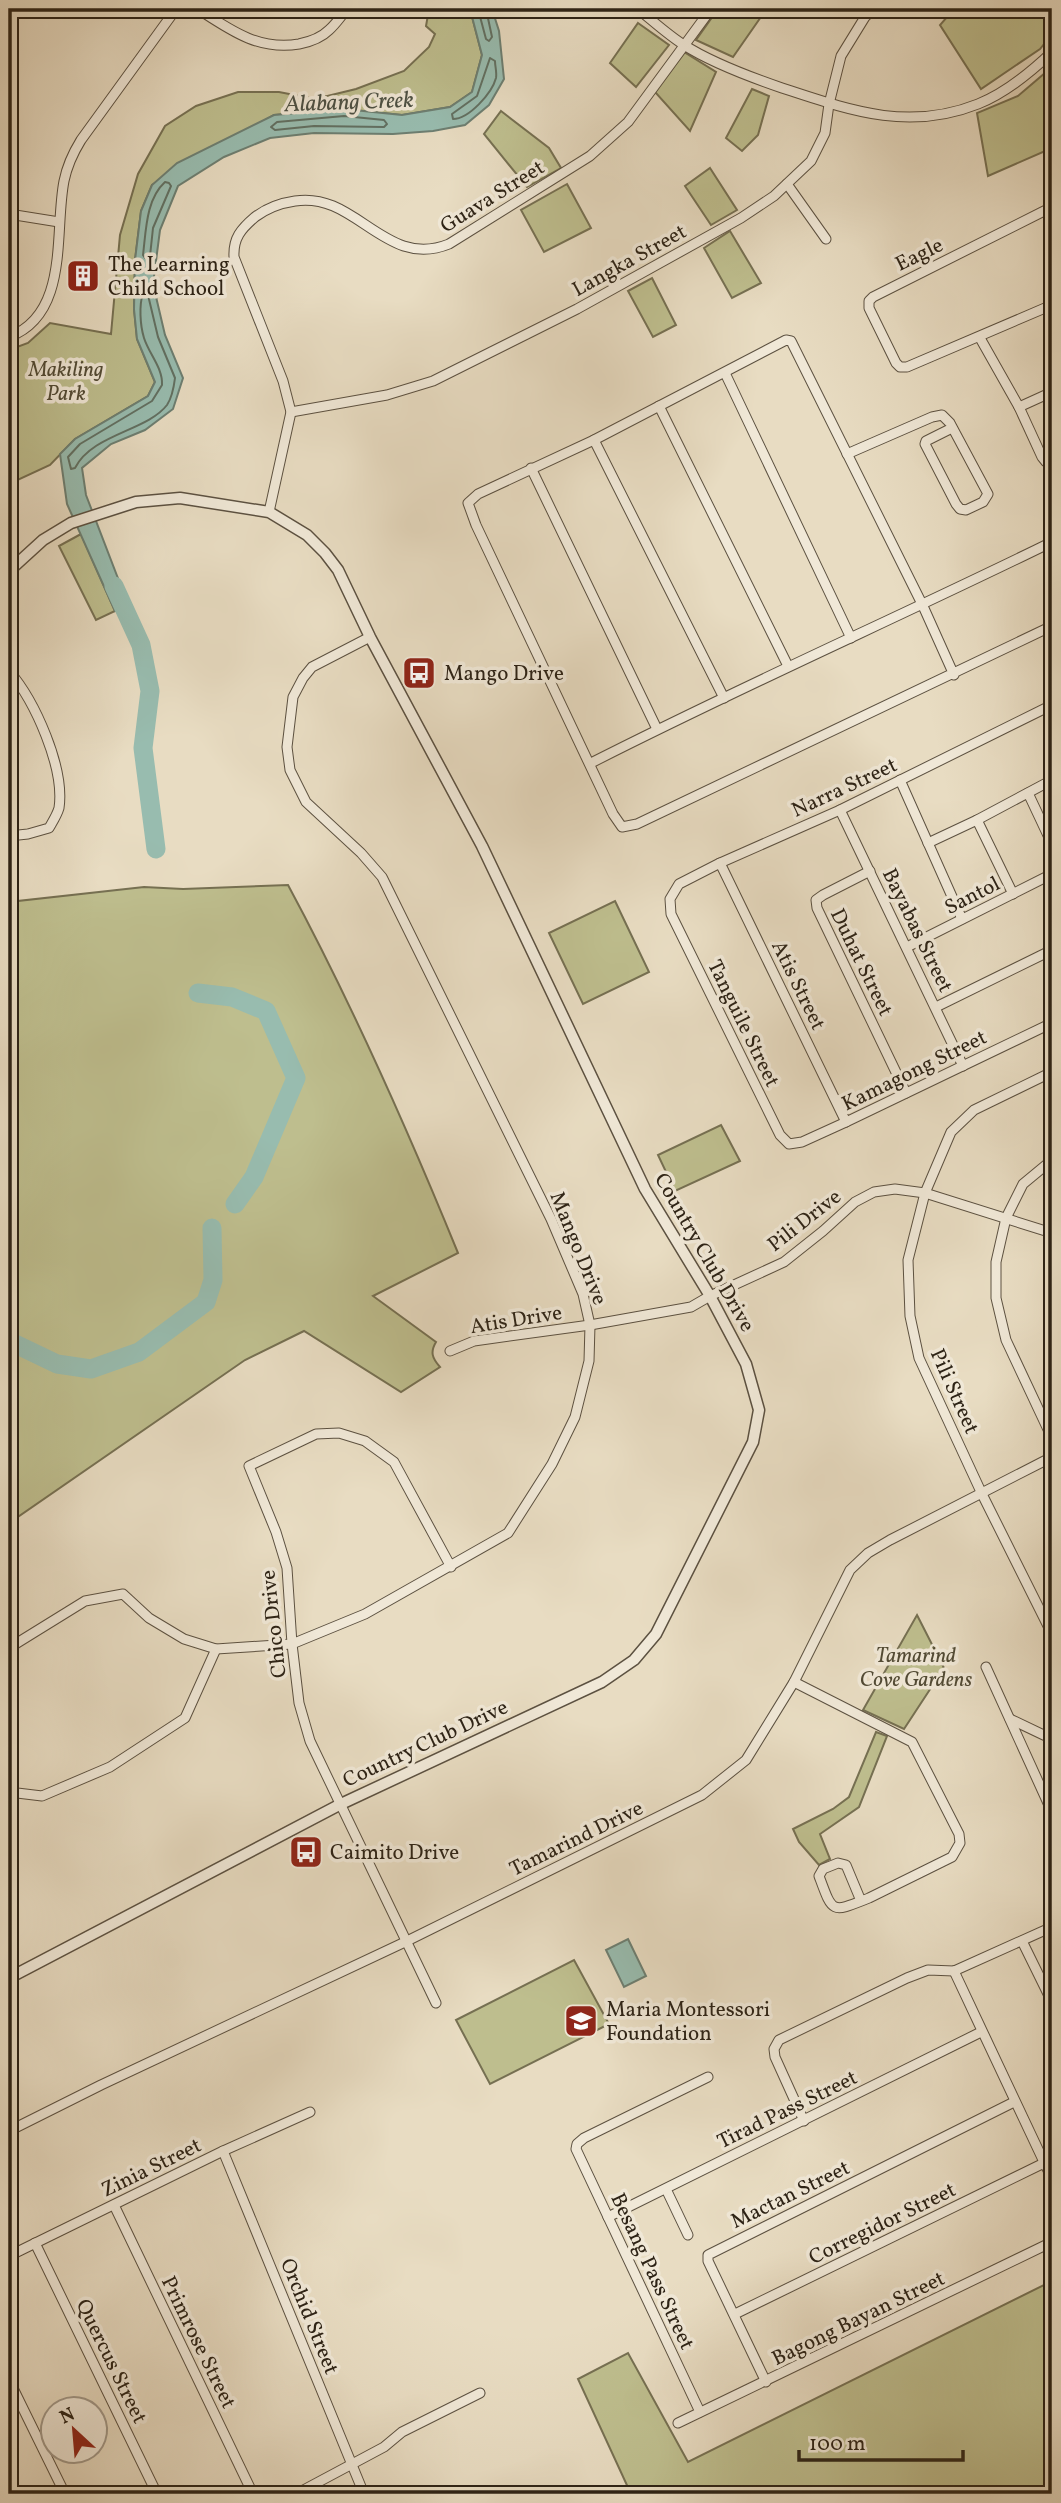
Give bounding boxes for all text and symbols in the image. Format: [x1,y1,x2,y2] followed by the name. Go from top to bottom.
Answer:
[283,85,415,121] water label: Alabang Creek
[435,154,550,241] street label: Guava Street
[567,218,692,305] street label: Langka Street
[891,231,949,279] street label: Eagle
[108,251,230,304] place label: The Learning Child School
[64,257,102,295] building icon: The Learning Child School
[28,356,103,409] park label: Makiling Park
[400,654,438,692] bus stop icon: Mango Drive
[444,660,564,689] place label: Mango Drive
[787,751,902,825] street label: Narra Street
[874,864,959,998] street label: Bayabas Street
[940,870,1006,923] street label: Santol
[822,904,899,1021] street label: Duhat Street
[763,936,832,1035] street label: Atis Street
[699,955,786,1092] street label: Tanguile Street
[837,1024,992,1119] street label: Kamagong Street
[646,1168,761,1338] street label: Country Club Drive
[762,1183,848,1259] street label: Pili Drive
[542,1188,614,1310] street label: Mango Drive
[468,1299,564,1342] street label: Atis Drive
[922,1344,985,1439] street label: Pili Street
[254,1568,295,1679] street label: Chico Drive
[860,1642,972,1695] park label: Tamarind Cove Gardens
[338,1693,513,1795] street label: Country Club Drive
[505,1794,648,1884] street label: Tamarind Drive
[287,1833,325,1871] bus stop icon: Caimito Drive
[330,1839,459,1868] place label: Caimito Drive
[606,1996,770,2049] place label: Maria Montessori Foundation
[562,2002,600,2040] school or university icon: Maria Montessori Foundation
[713,2064,863,2157] street label: Tirad Pass Street
[97,2132,207,2205] street label: Zinia Street
[726,2154,855,2237] street label: Mactan Street
[804,2176,961,2273] street label: Corregidor Street
[603,2189,701,2355] street label: Besang Pass Street
[272,2254,345,2379] street label: Orchid Street
[767,2265,950,2374] street label: Bagong Bayan Street
[153,2272,242,2414] street label: Primrose Street
[68,2294,153,2429] street label: Quercus Street
[38,2394,108,2464] north arrow
[56,2402,80,2431] text: N
[799,2419,963,2463] scale bar
[809,2430,866,2459] text: 100 m

